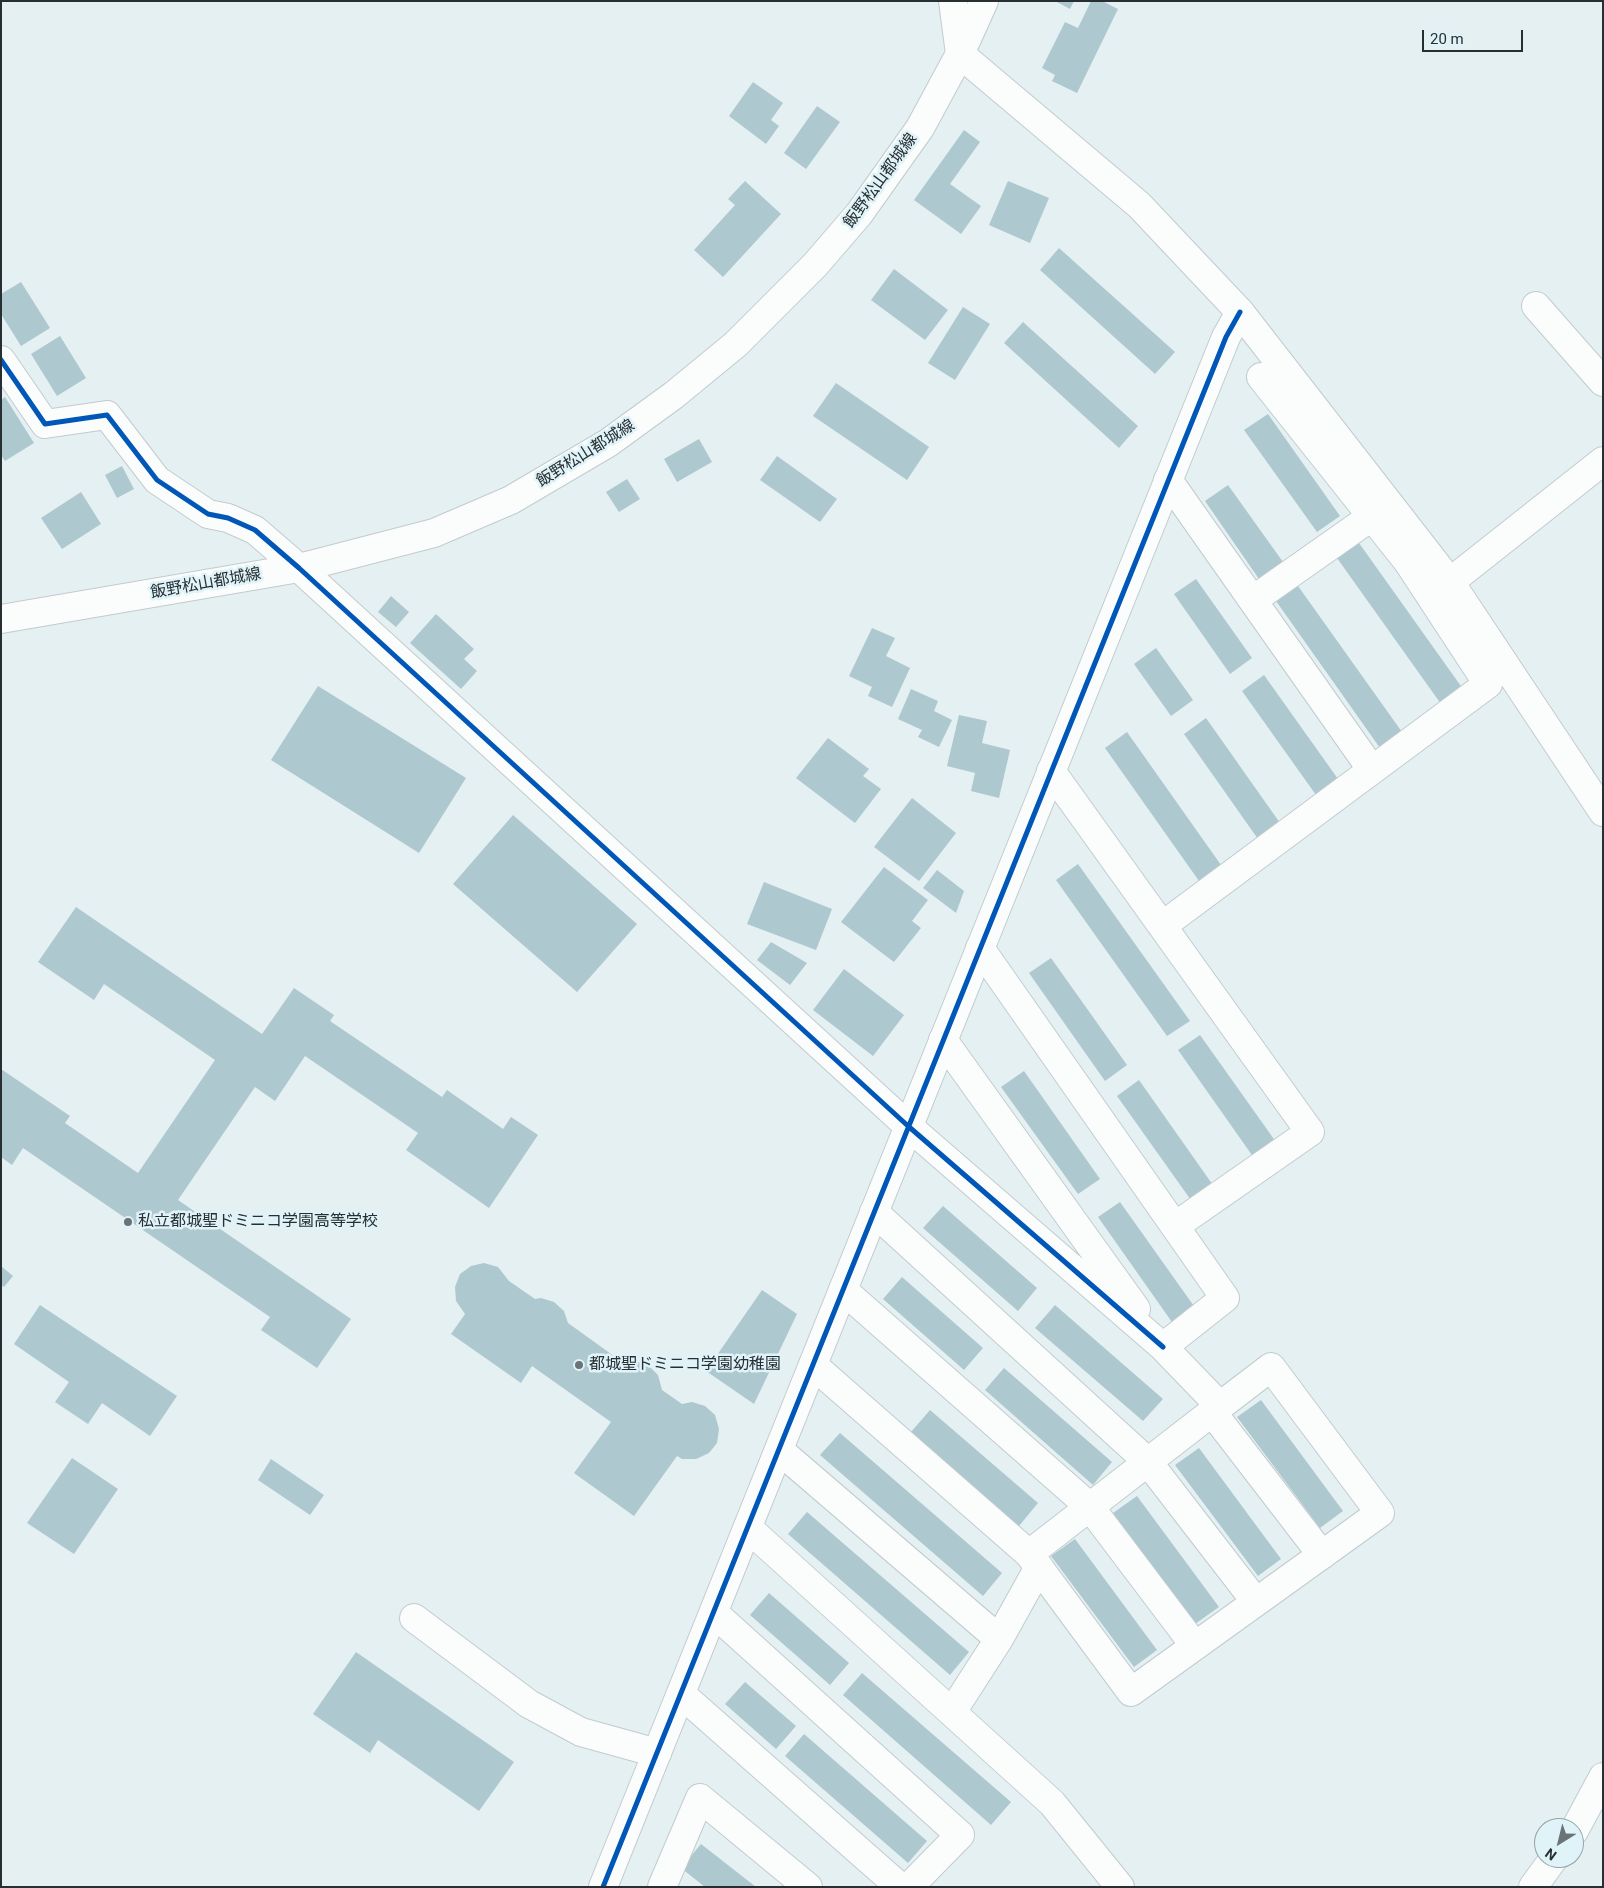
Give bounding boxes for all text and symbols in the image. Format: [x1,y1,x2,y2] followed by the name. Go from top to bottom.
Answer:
[1424,20,1525,52] scale bar
[1430,30,1464,48] text: 20 m
[840,130,922,232] street label: 飯野松山都城線
[533,416,639,492] street label: 飯野松山都城線
[149,565,263,603] street label: 飯野松山都城線
[138,1212,378,1232] place label: 私立都城聖ドミニコ学園高等学校
[122,1216,134,1228] marker: 私立都城聖ドミニコ学園高等学校
[589,1355,781,1375] place label: 都城聖ドミニコ学園幼稚園
[573,1359,585,1371] marker: 都城聖ドミニコ学園幼稚園
[1534,1818,1584,1868] north arrow
[1542,1845,1559,1864] text: N

